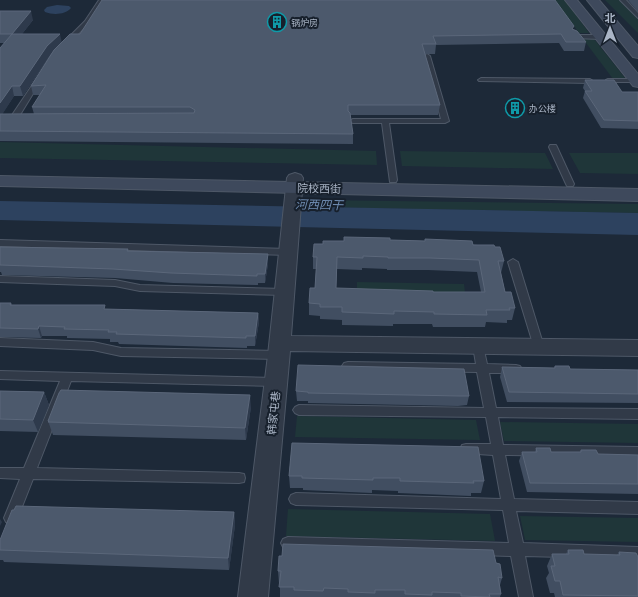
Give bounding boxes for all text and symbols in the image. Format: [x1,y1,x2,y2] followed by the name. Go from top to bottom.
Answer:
[590,8,630,48] north arrow
[266,11,288,33] building icon: 锅炉房
[605,11,616,24] text: 北
[291,17,318,28] place label: 锅炉房
[504,97,526,119] building icon: 办公楼
[529,103,556,114] place label: 办公楼
[297,181,341,195] street label: 院校西街
[295,197,345,211] water label: 河西四干
[264,390,282,436] street label: 韩家屯巷

